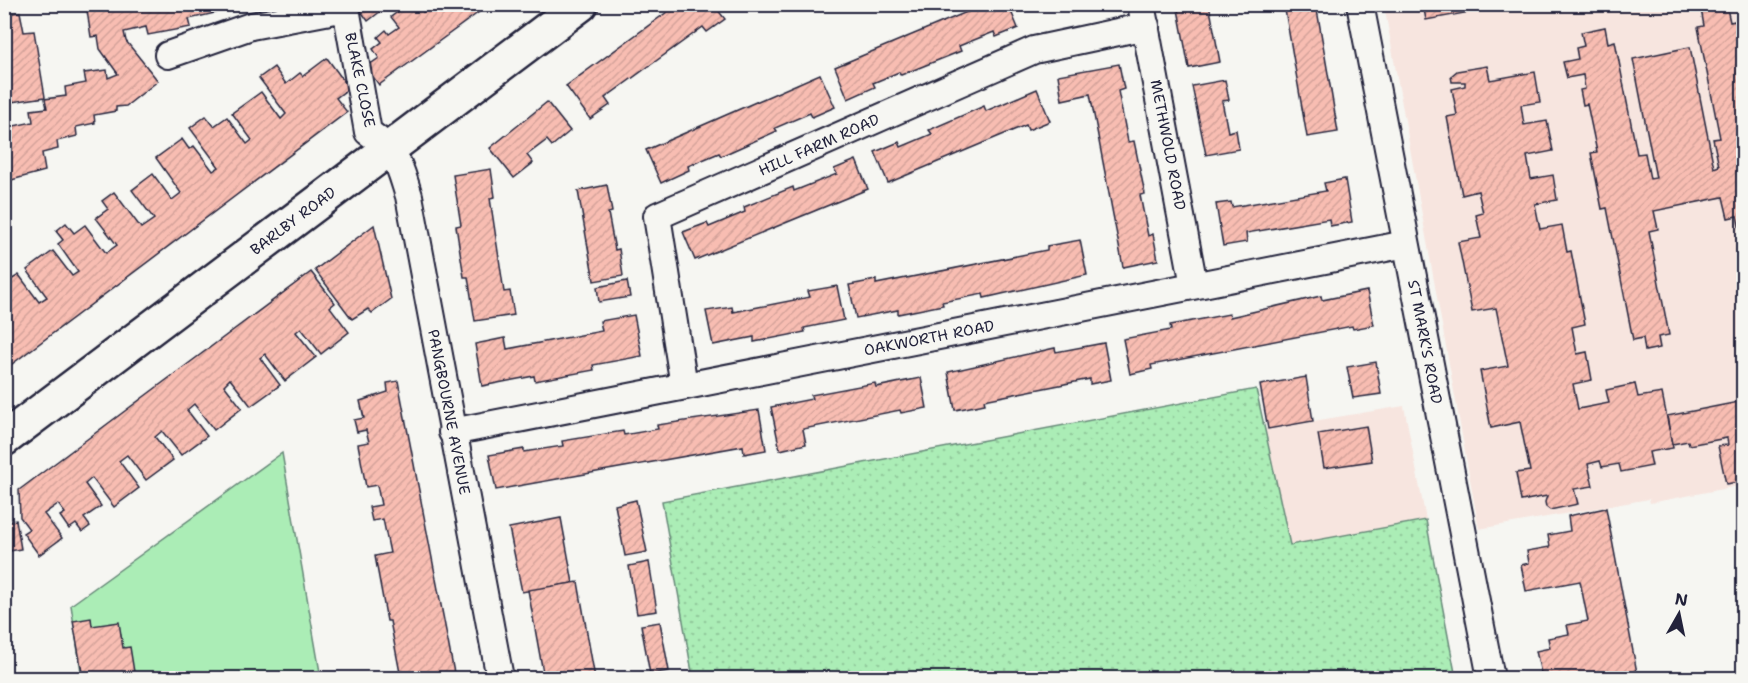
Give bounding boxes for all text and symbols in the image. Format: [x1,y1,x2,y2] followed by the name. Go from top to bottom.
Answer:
[340,31,380,129] street label: BLAKE CLOSE
[1146,78,1190,212] street label: METHWOLD ROAD
[755,109,883,181] street label: HILL FARM ROAD
[246,182,340,260] street label: BARLBY ROAD
[1403,278,1447,406] street label: ST MARK'S ROAD
[862,316,996,360] street label: OAKWORTH ROAD
[423,328,475,496] street label: PANGBOURNE AVENUE
[1649,584,1709,644] north arrow
[1673,588,1689,611] text: N

